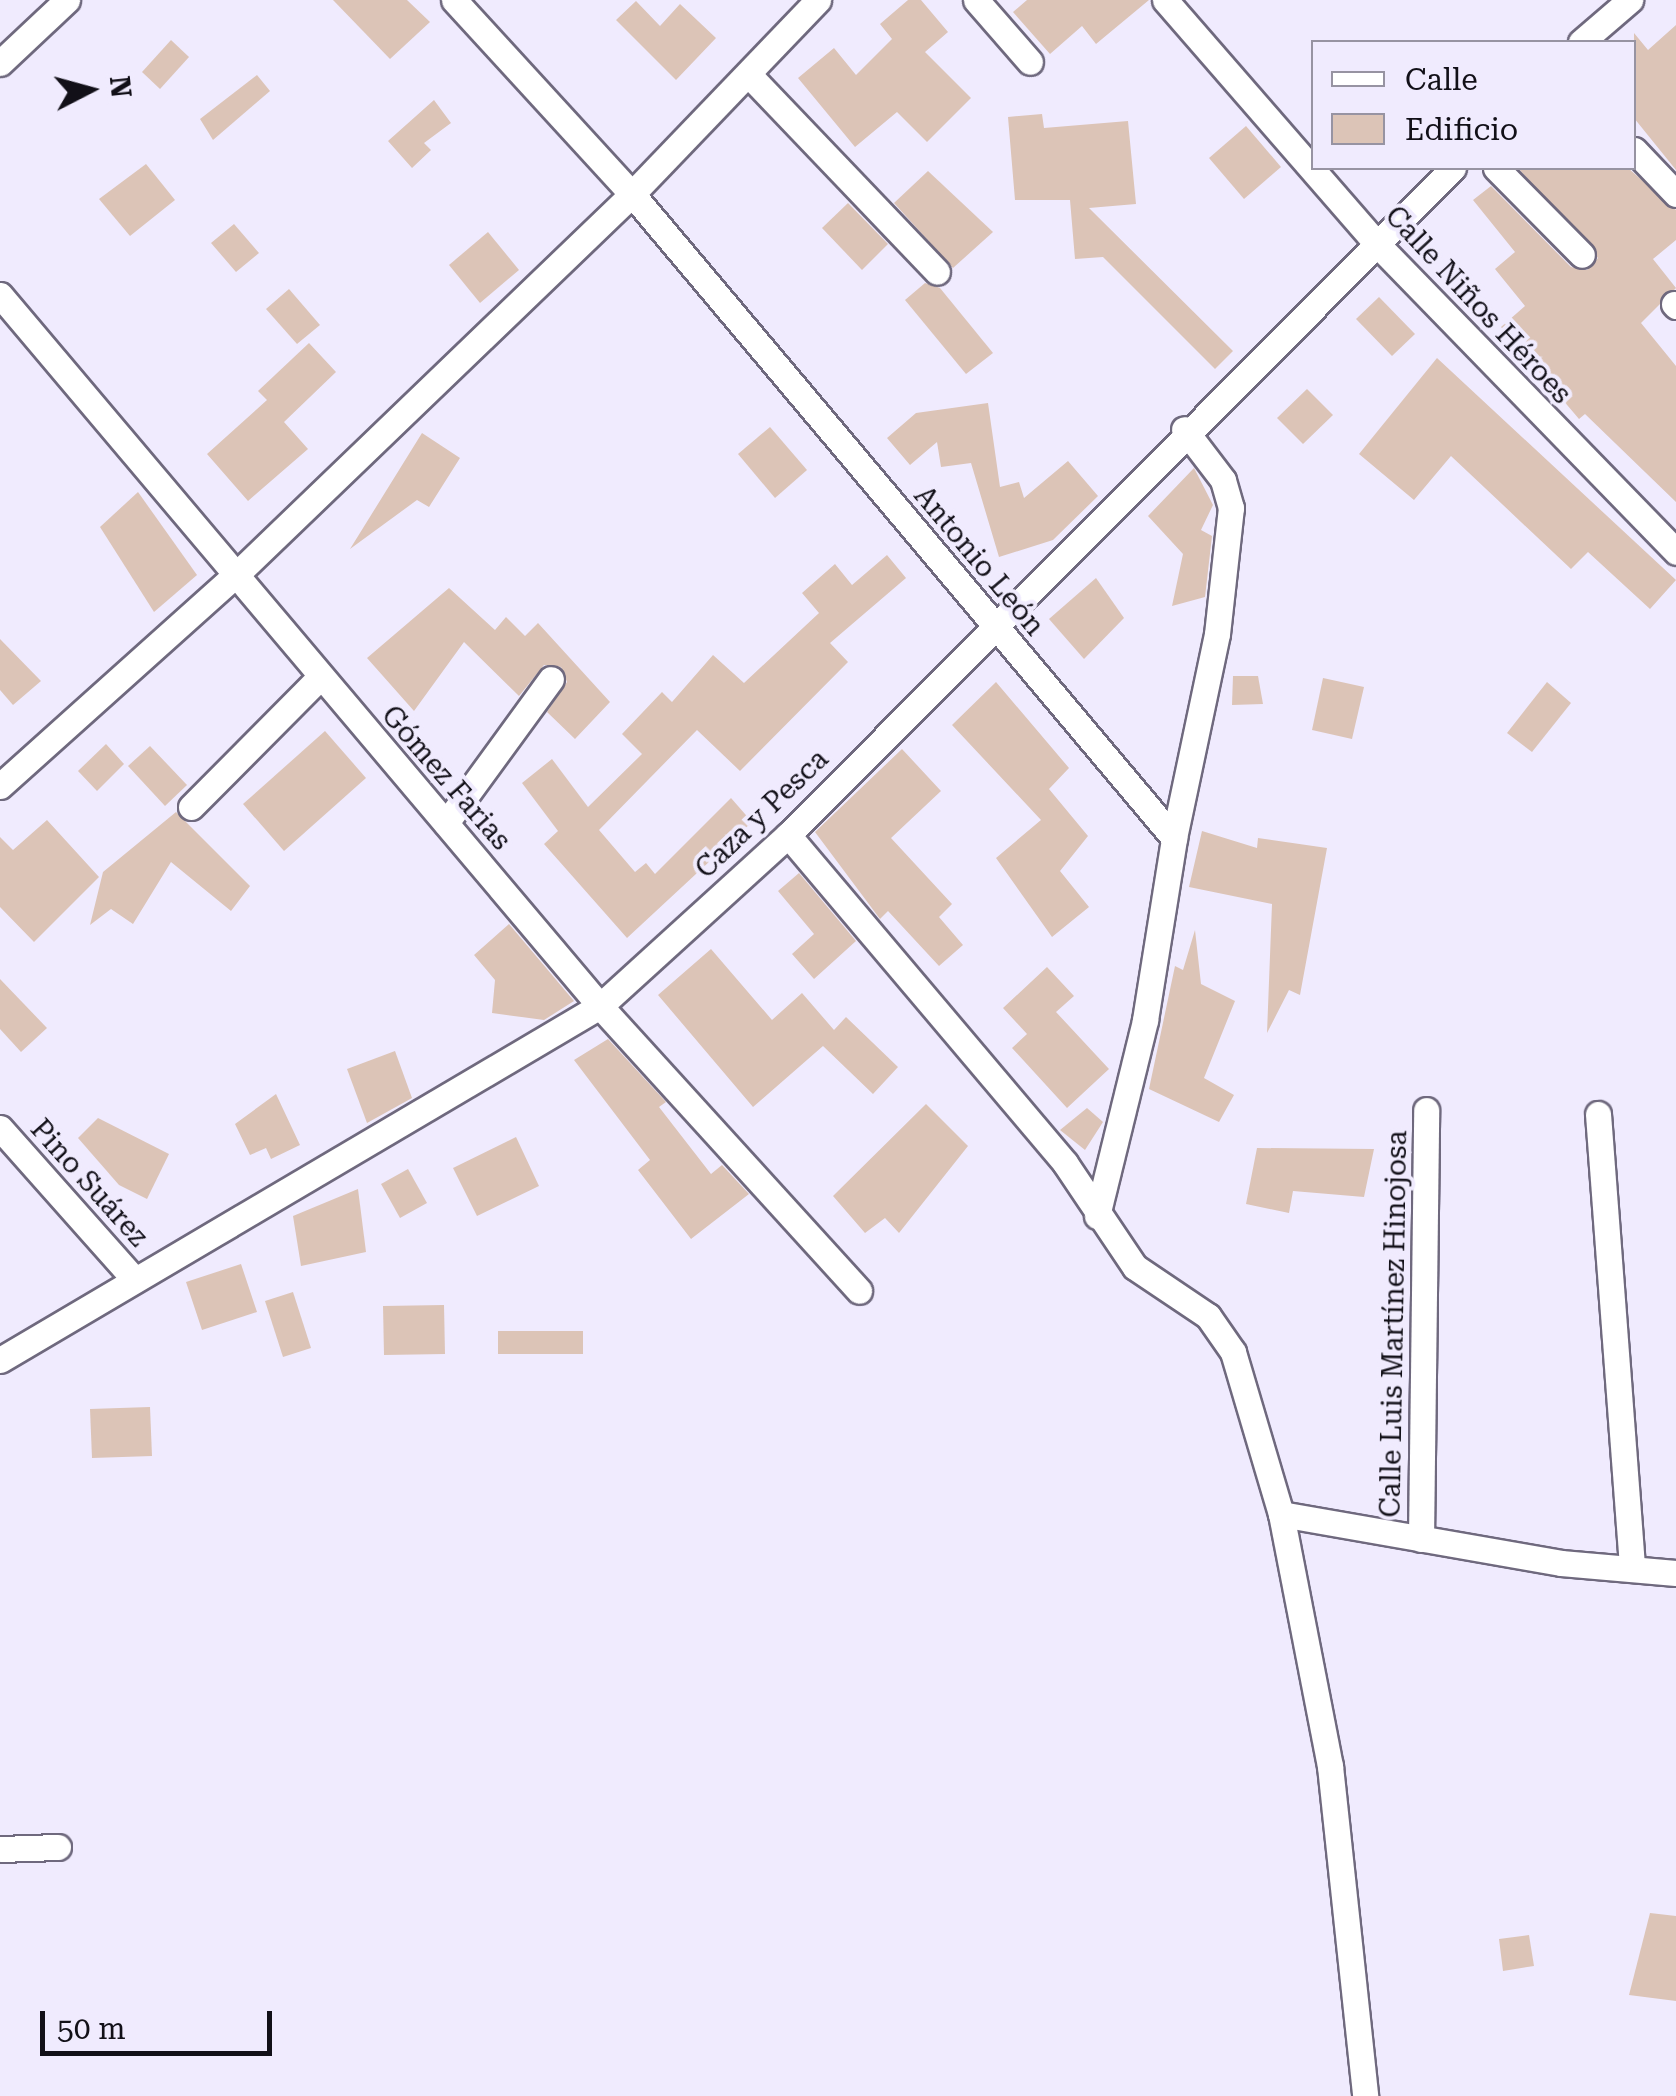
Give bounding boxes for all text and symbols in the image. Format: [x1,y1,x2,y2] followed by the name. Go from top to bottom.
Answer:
[40,40,140,140] north arrow
[1311,40,1636,170] legend
[1405,62,1478,97] text: Calle
[103,74,138,99] text: N
[1405,112,1518,147] text: Edificio
[1378,199,1578,411] street label: Calle Niños Héroes
[907,480,1051,642] street label: Antonio León
[374,699,518,857] street label: Gómez Farias
[689,743,835,885] street label: Caza y Pesca
[23,1113,155,1253] street label: Pino Suárez
[1374,1130,1414,1518] street label: Calle Luis Martínez Hinojosa
[45,1991,278,2053] scale bar
[57,2011,126,2046] text: 50 m

